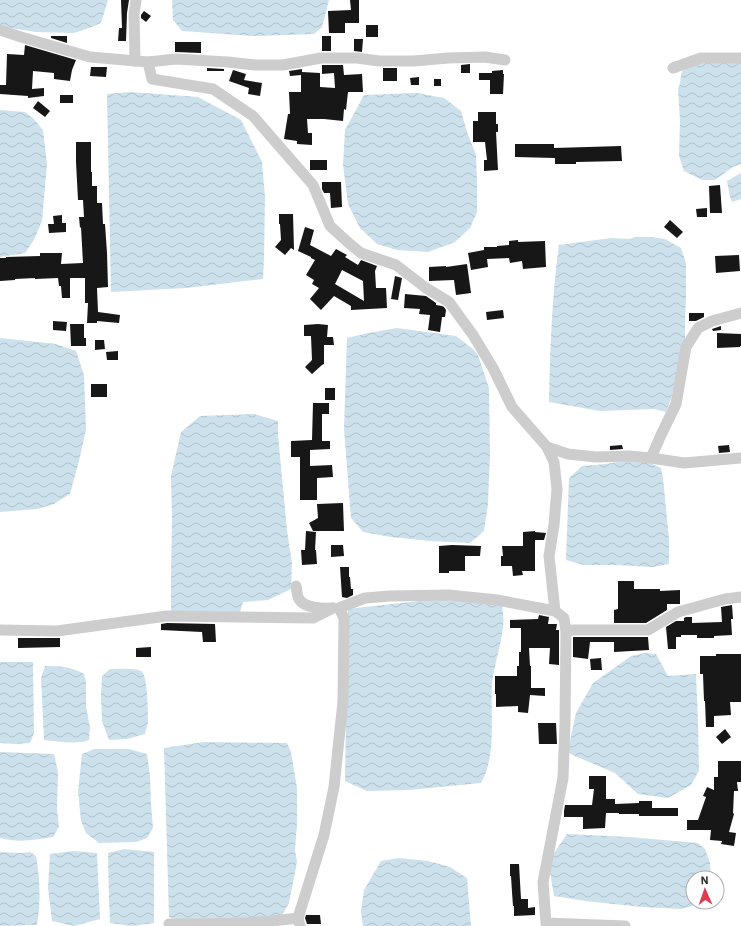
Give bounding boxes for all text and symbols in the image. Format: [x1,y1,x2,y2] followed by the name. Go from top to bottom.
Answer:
[685,870,725,910] north arrow
[700,873,709,887] text: N

